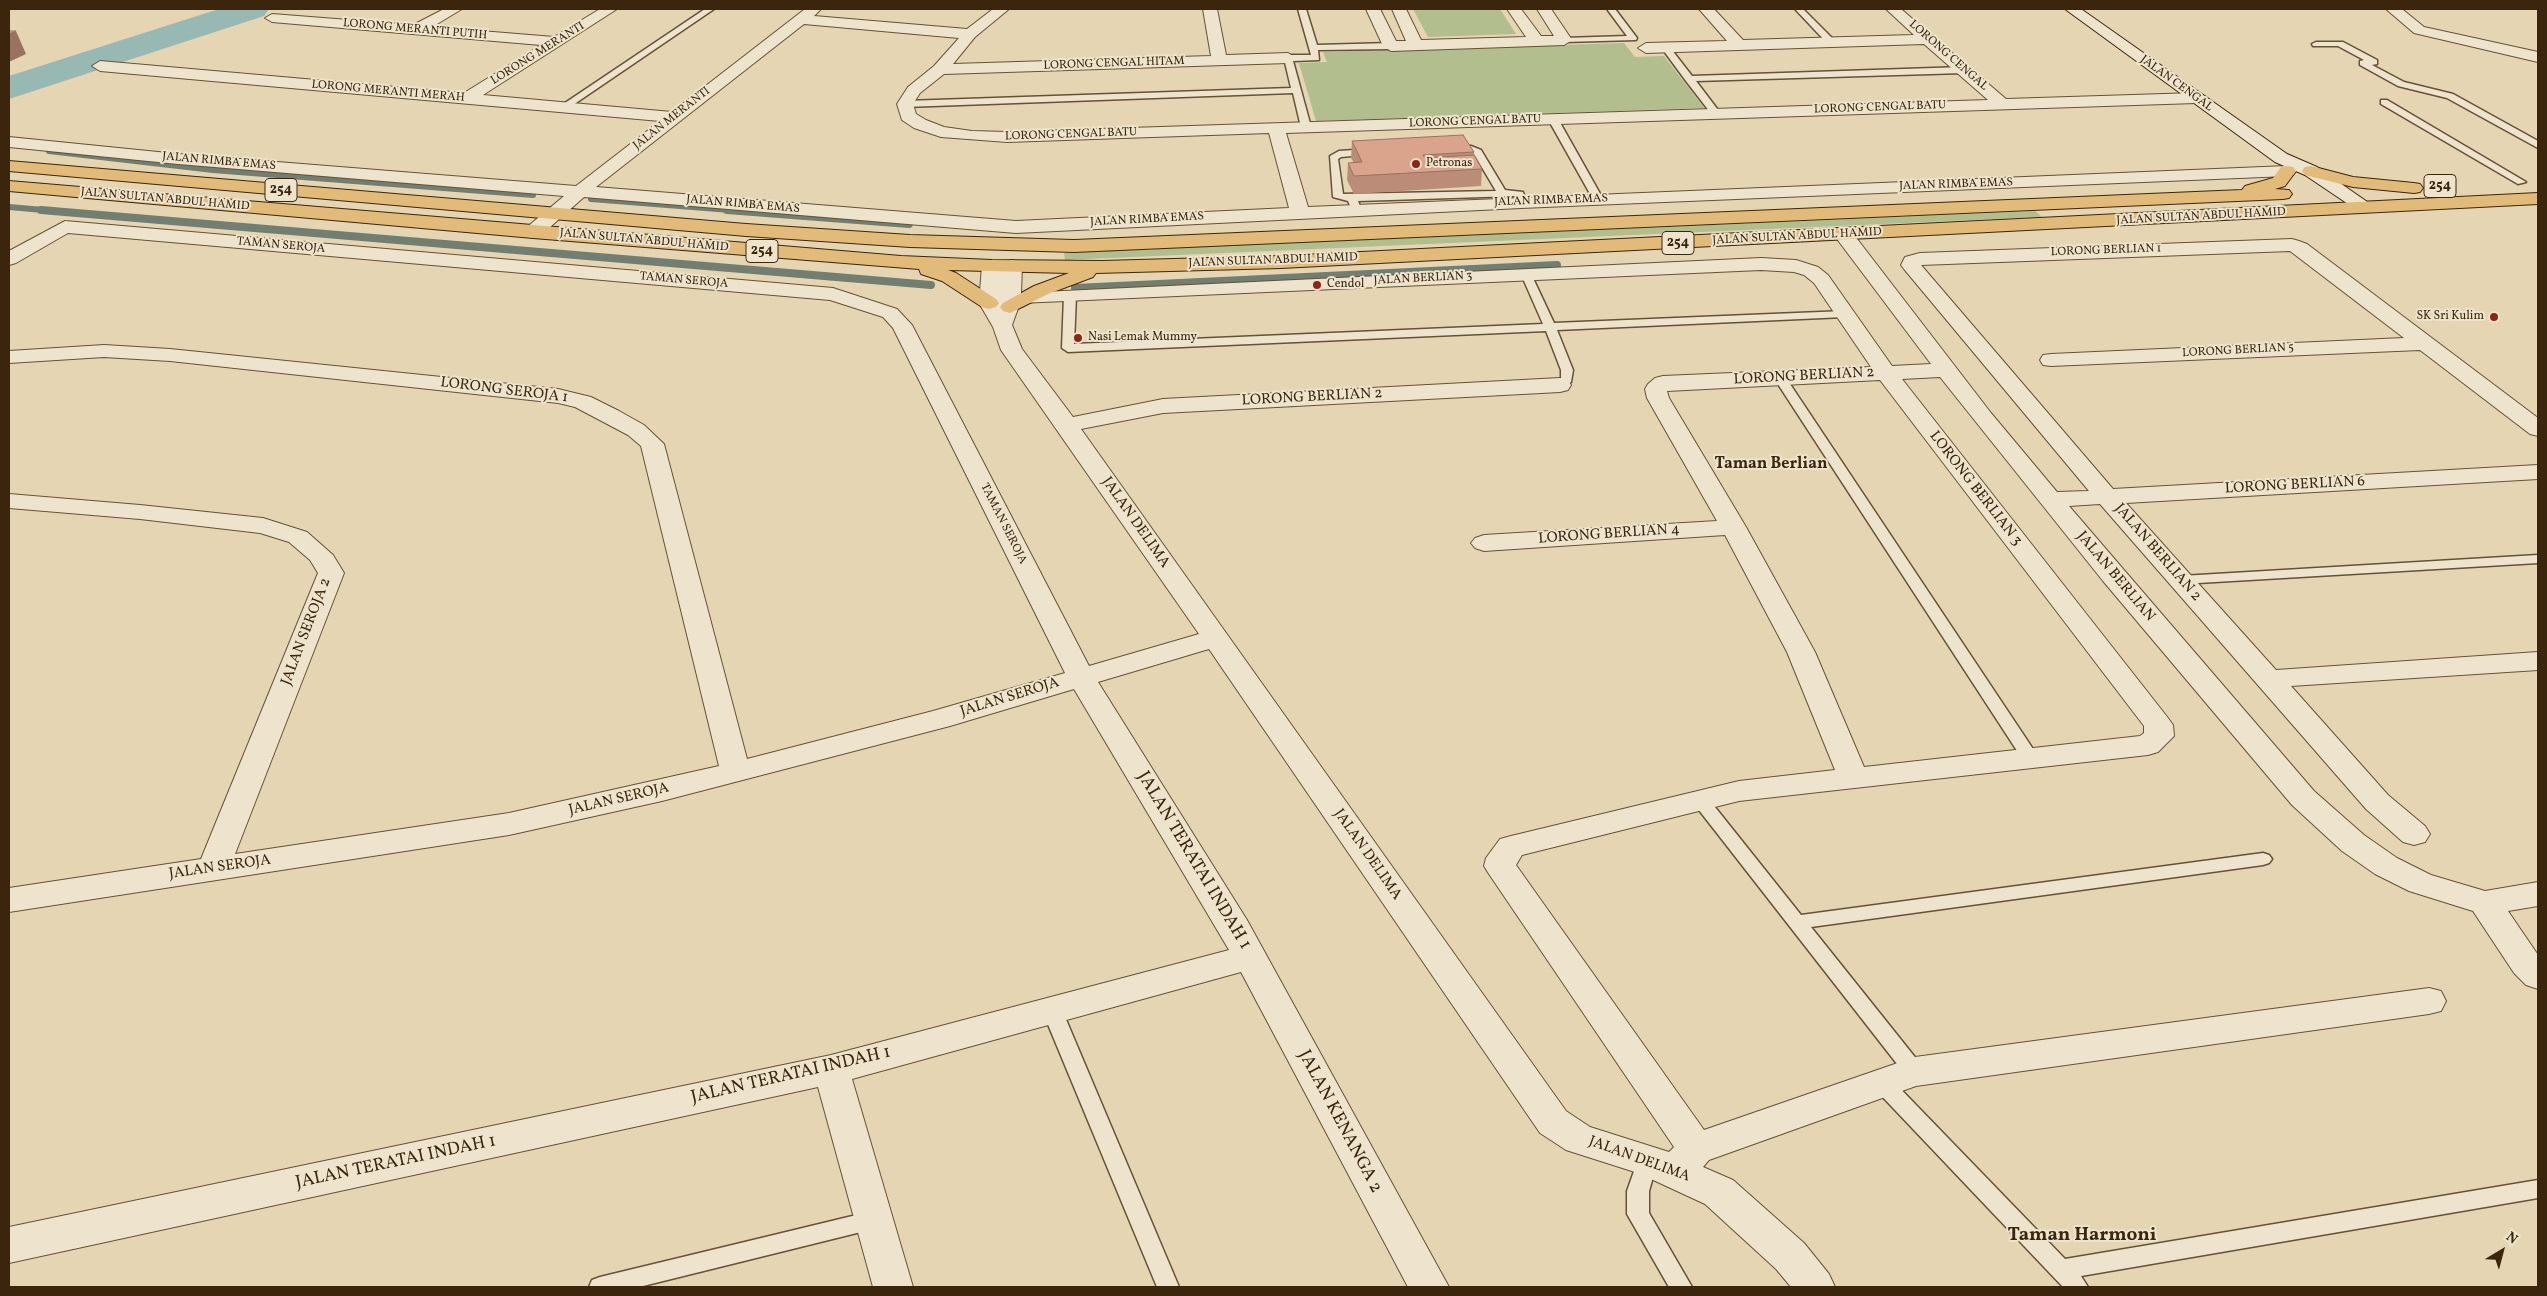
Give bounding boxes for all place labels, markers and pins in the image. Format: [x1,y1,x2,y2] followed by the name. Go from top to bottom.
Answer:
[1426,157,1472,171] place label: Petronas
[1410,158,1422,170] marker: Petronas
[1327,278,1364,292] place label: Cendol
[1311,279,1323,291] marker: Cendol
[2416,310,2484,324] place label: SK Sri Kulim
[2488,311,2500,323] marker: SK Sri Kulim
[1088,331,1197,345] place label: Nasi Lemak Mummy
[1072,332,1084,344] marker: Nasi Lemak Mummy

